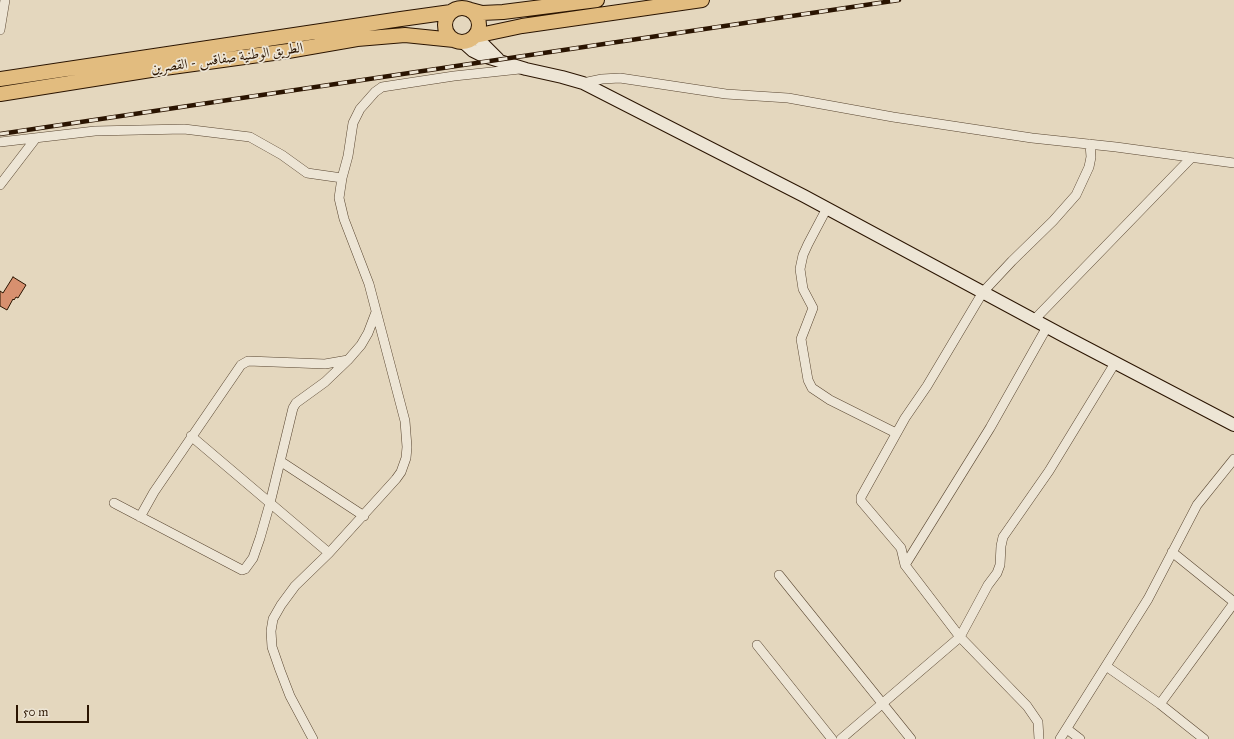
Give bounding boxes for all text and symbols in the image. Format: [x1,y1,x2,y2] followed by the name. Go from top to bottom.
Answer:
[150,40,304,78] street label: الطريق الوطنية صفاقس - القصرين
[18,697,91,723] scale bar
[23,705,48,719] text: 50 m

